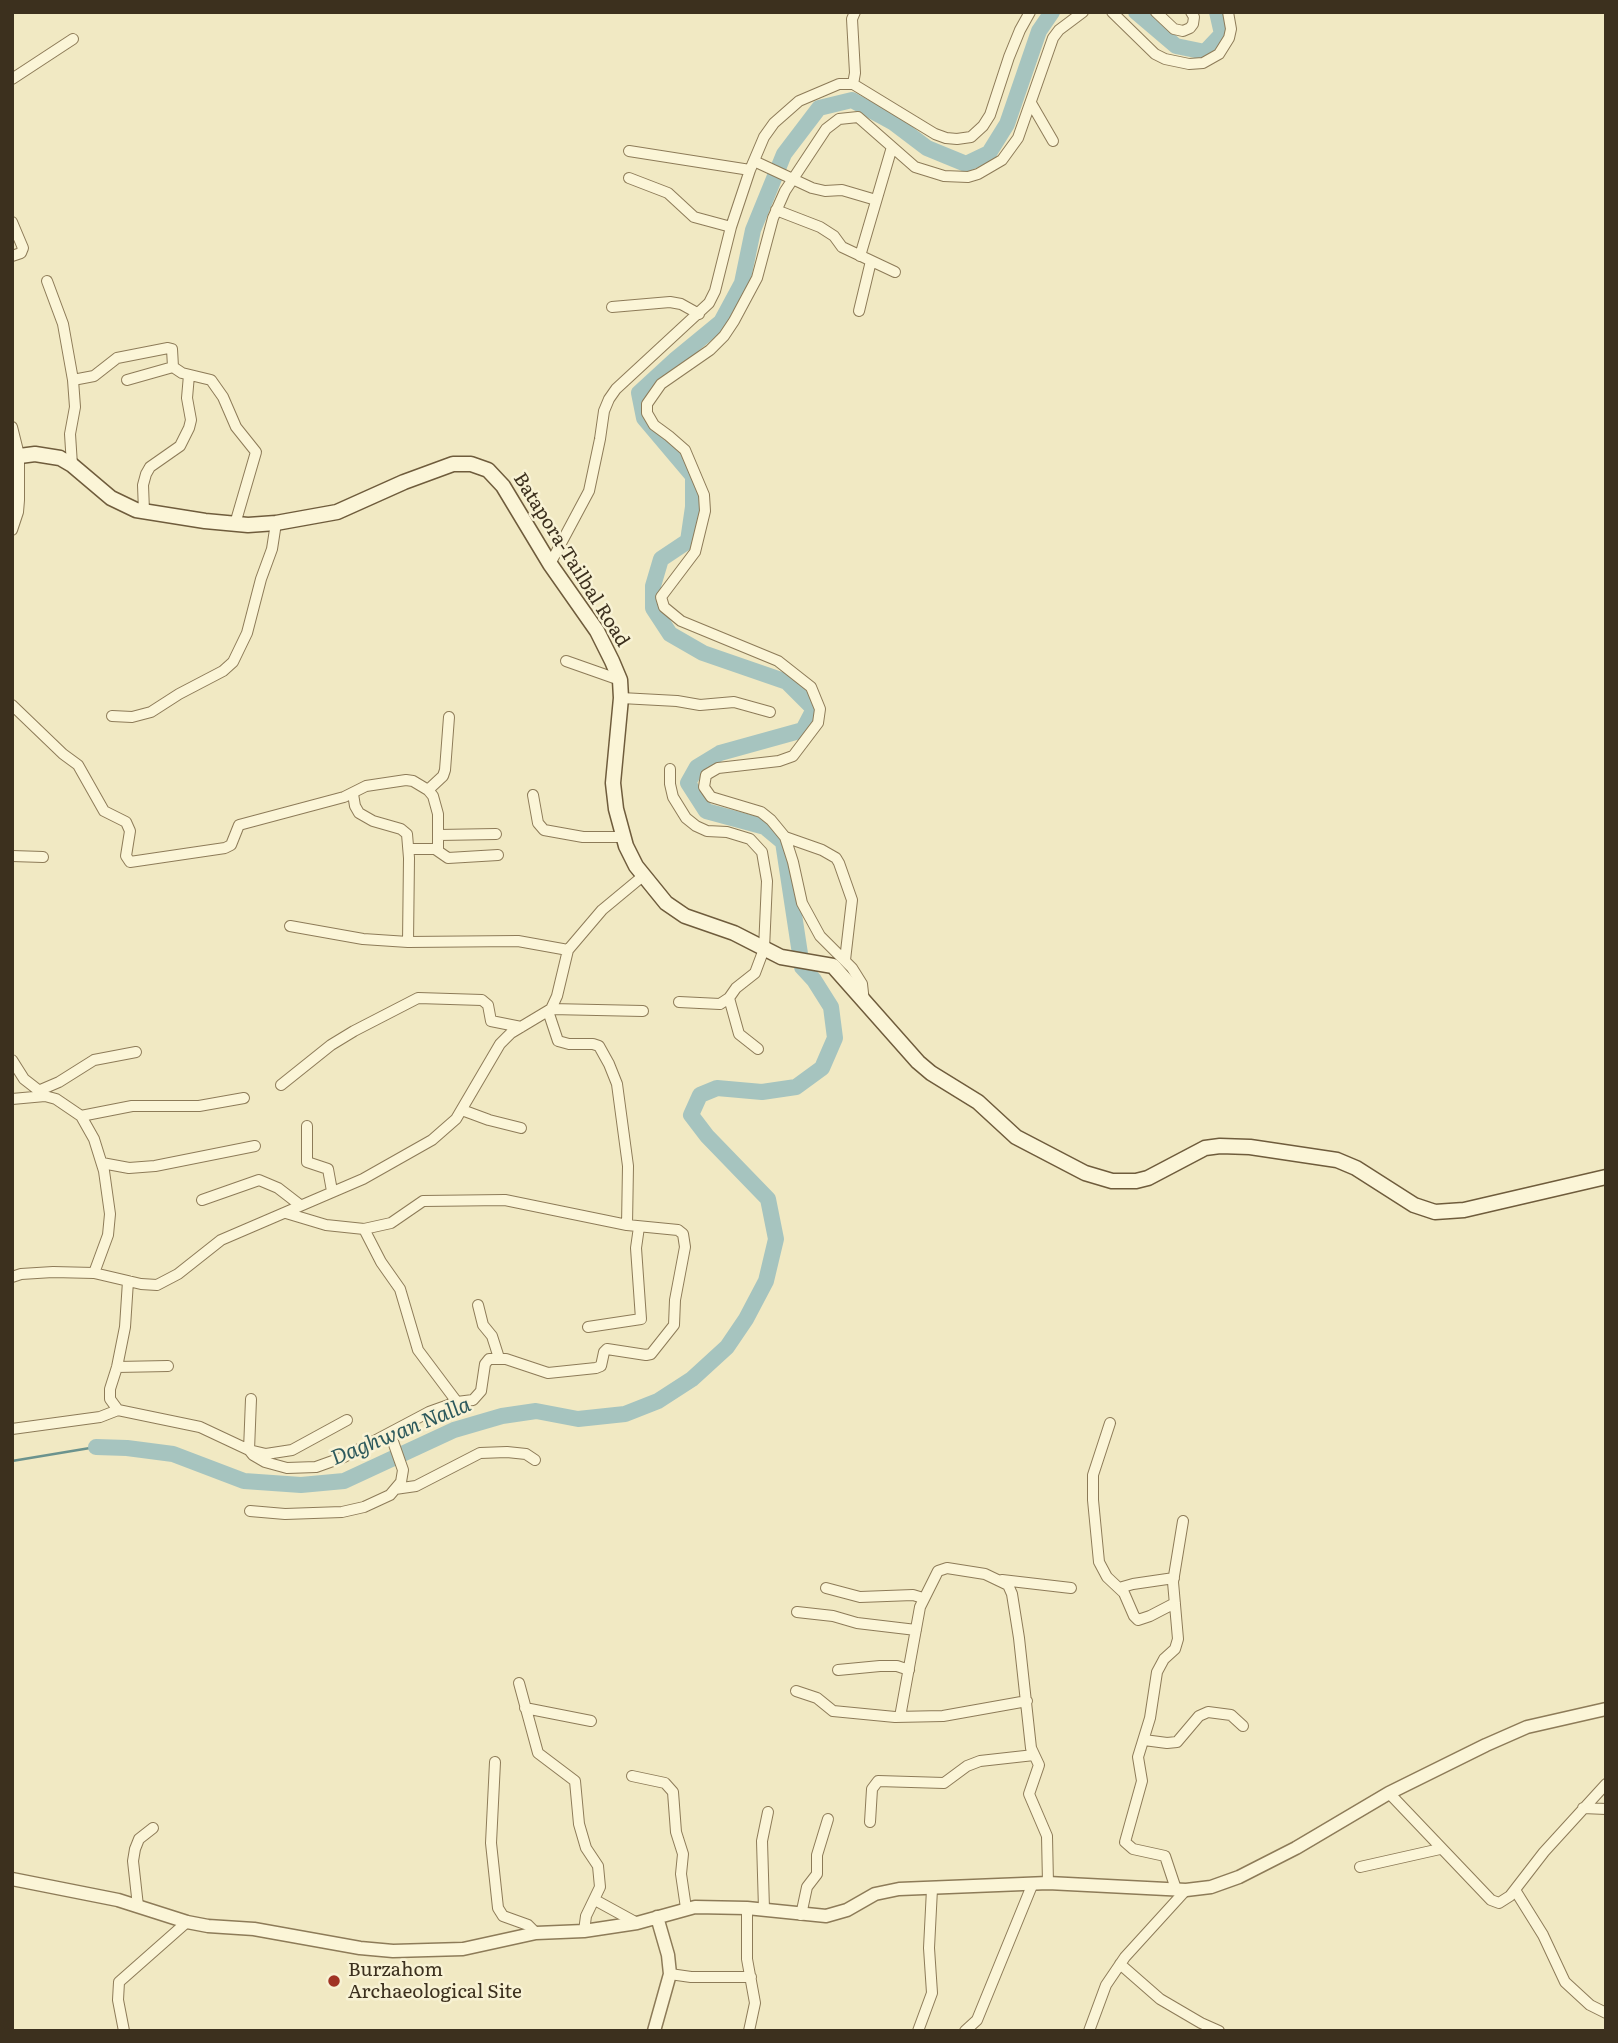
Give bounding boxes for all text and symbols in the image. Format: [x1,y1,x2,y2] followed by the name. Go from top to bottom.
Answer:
[508,469,634,651] street label: Batapora-Tailbal Road
[327,1392,475,1472] water label: Daghwan Nalla
[348,1959,522,2003] place label: Burzahom Archaeological Site
[326,1973,342,1989] marker: Burzahom Archaeological Site

